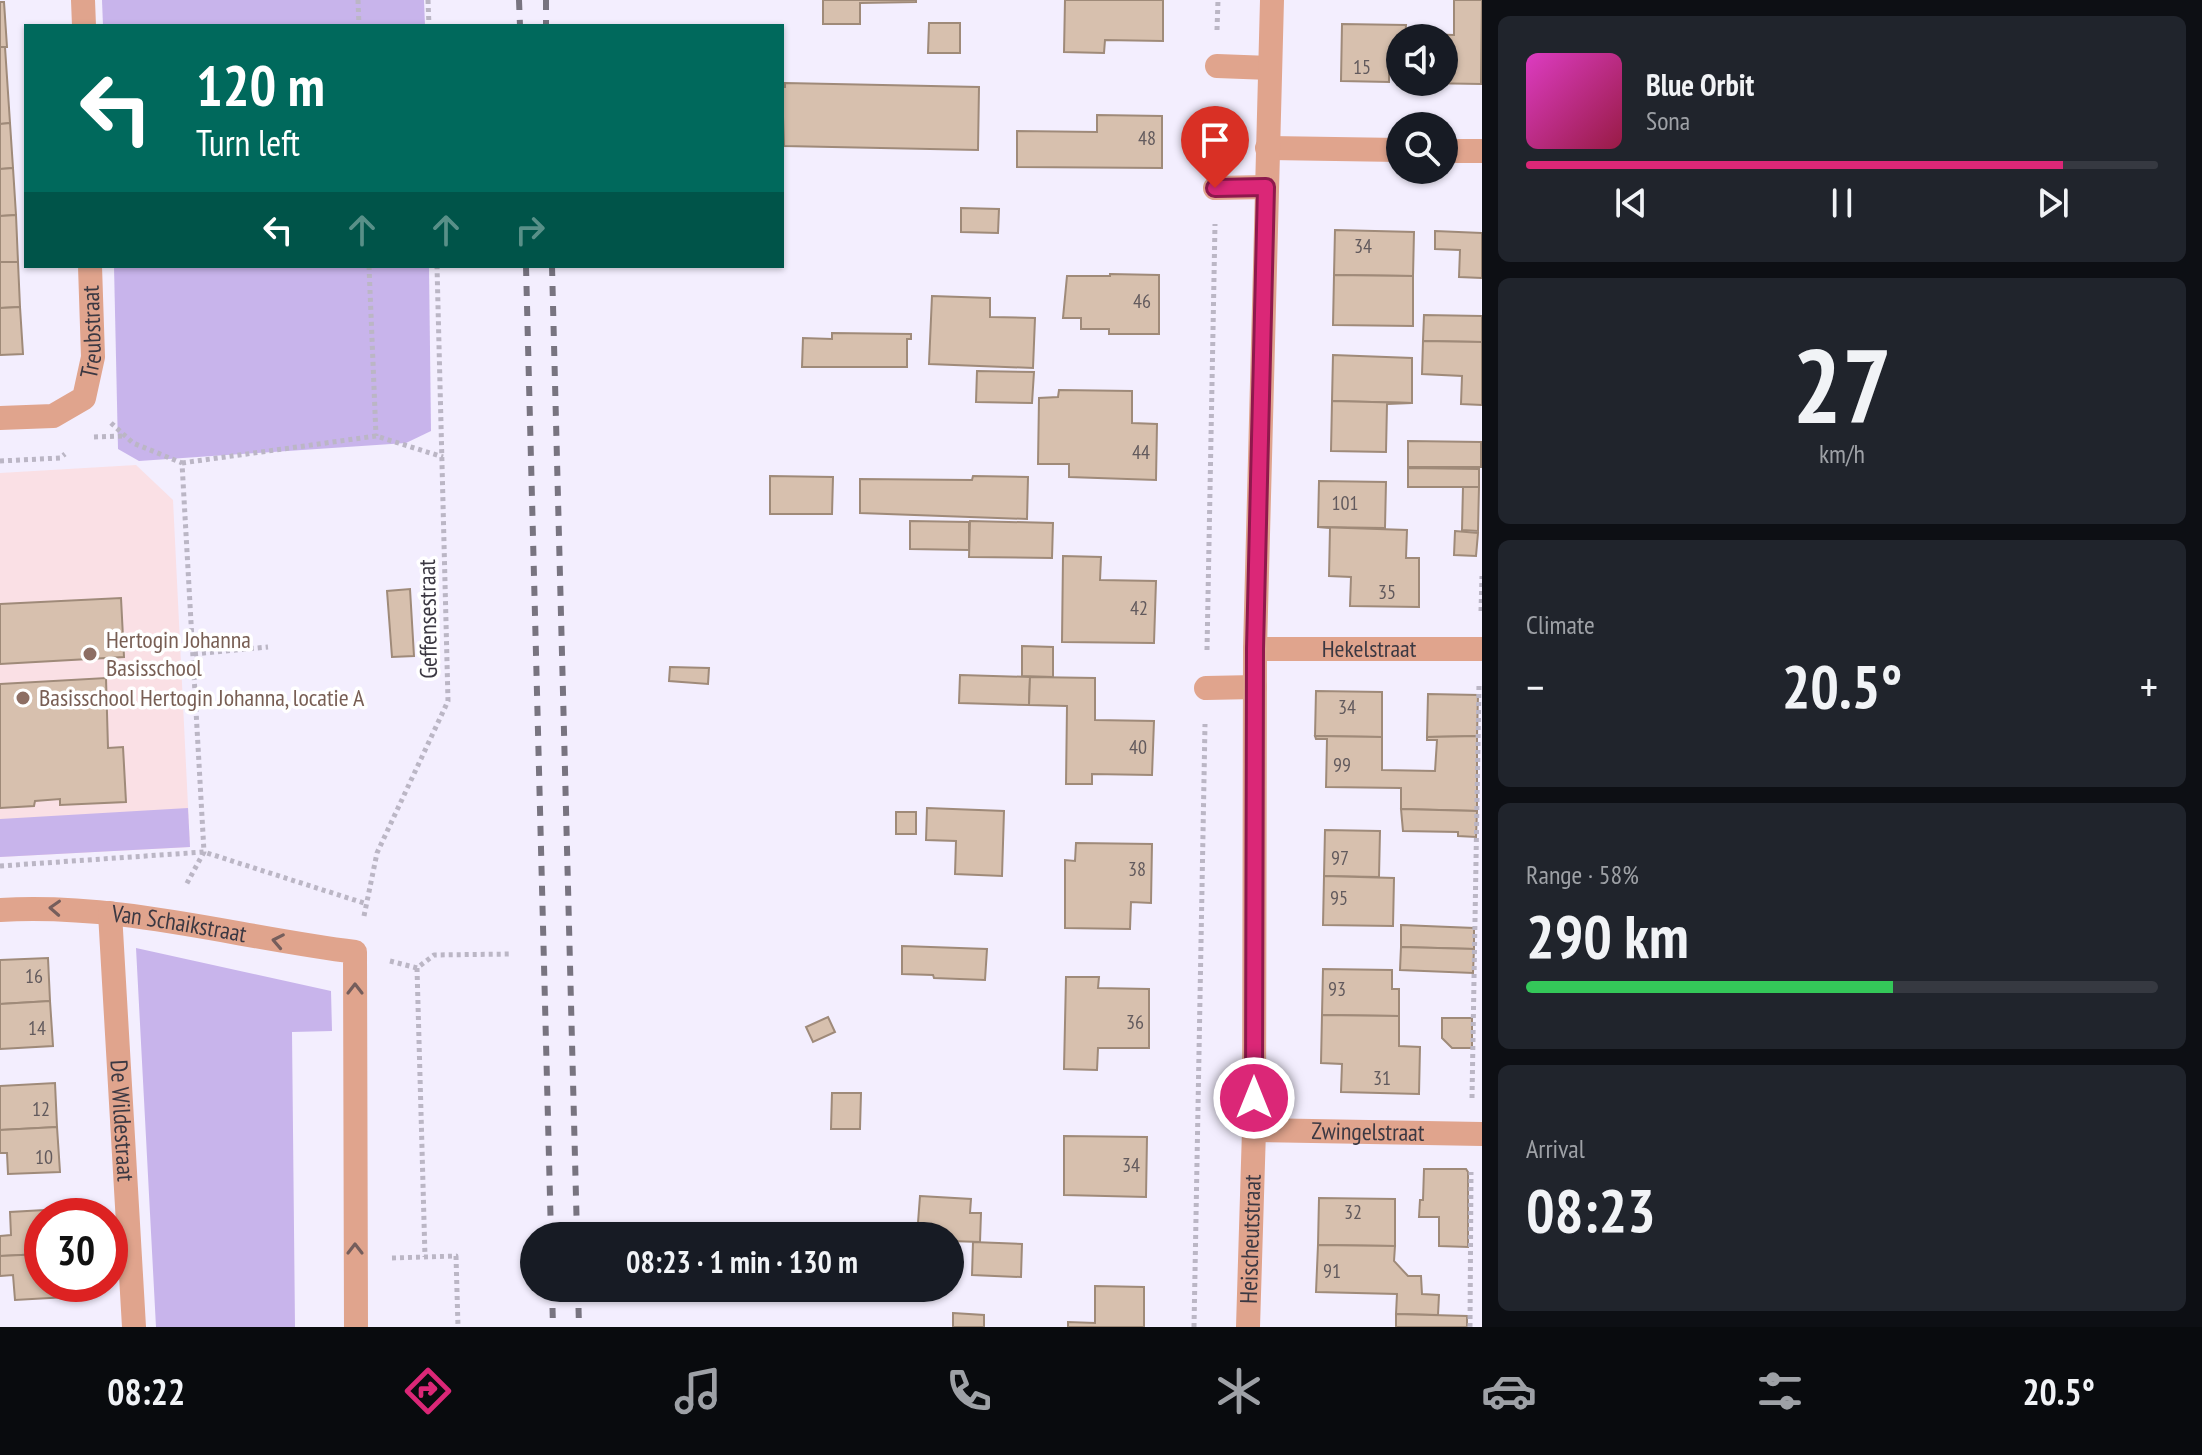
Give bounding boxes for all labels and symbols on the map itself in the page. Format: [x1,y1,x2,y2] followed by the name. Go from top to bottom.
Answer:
[1353,54,1371,80] house number: 15
[1181,106,1249,188] pin
[1138,125,1156,151] house number: 48
[1354,233,1372,259] house number: 34
[73,284,108,381] street label: Treubstraat
[1133,288,1151,314] house number: 46
[1132,439,1150,465] house number: 44
[1332,490,1359,516] house number: 101
[411,559,444,679] street label: Geffensestraat
[1378,579,1396,605] house number: 35
[1130,595,1148,621] house number: 42
[106,624,251,683] place label: Hertogin Johanna Basisschool
[1322,633,1417,664] street label: Hekelstraat
[81,645,99,663] marker: Hertogin Johanna Basisschool
[39,682,365,713] place label: Basisschool Hertogin Johanna, locatie A
[14,689,32,707] marker: Basisschool Hertogin Johanna, locatie A
[1338,694,1356,720] house number: 34
[1129,734,1147,760] house number: 40
[1333,752,1351,778] house number: 99
[1331,845,1349,871] house number: 97
[1128,856,1146,882] house number: 38
[1330,885,1348,911] house number: 95
[109,898,249,949] street label: Van Schaikstraat
[48,900,61,917] one-way arrow
[271,934,285,951] one-way arrow
[25,963,43,989] house number: 16
[1328,976,1346,1002] house number: 93
[346,982,364,995] one-way arrow
[1126,1009,1144,1035] house number: 36
[28,1015,46,1041] house number: 14
[1212,1056,1296,1140] position arrow
[104,1059,142,1183] street label: De Wildestraat
[1373,1065,1391,1091] house number: 31
[32,1096,50,1122] house number: 12
[1311,1115,1425,1148] street label: Zwingelstraat
[35,1144,53,1170] house number: 10
[1122,1152,1140,1178] house number: 34
[1233,1174,1268,1304] street label: Heischeutstraat
[24,1198,128,1302] speed limit sign: 30
[1344,1199,1362,1225] house number: 32
[346,1242,364,1255] one-way arrow
[1323,1258,1341,1284] house number: 91

